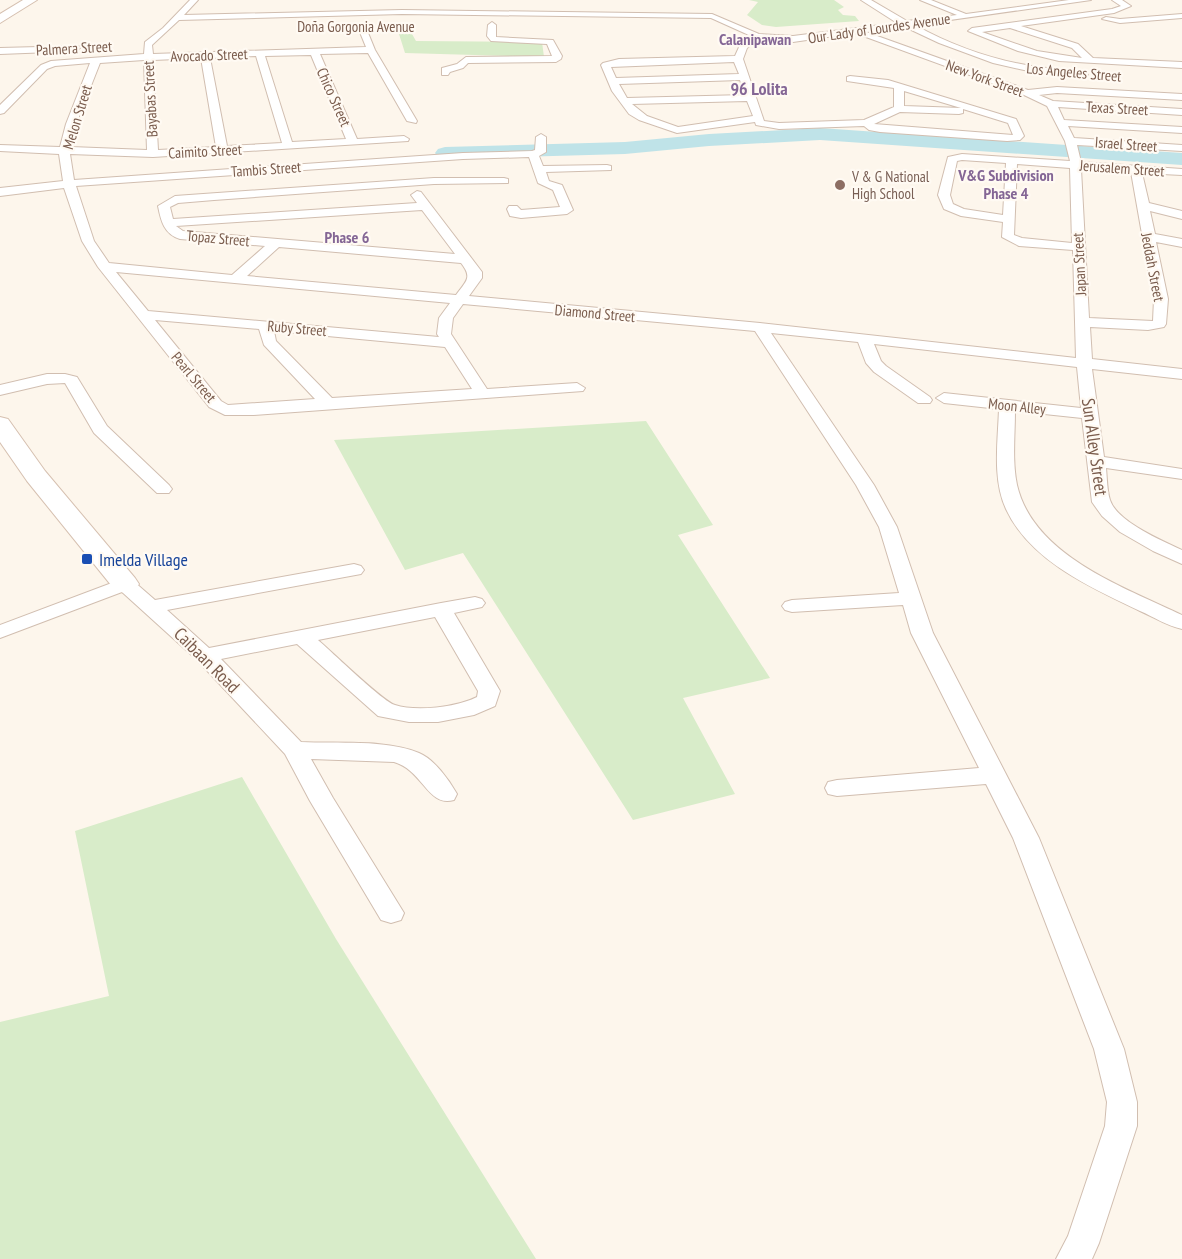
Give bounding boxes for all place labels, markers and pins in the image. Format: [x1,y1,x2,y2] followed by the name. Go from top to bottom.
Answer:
[851,167,930,203] place label: V & G National High School
[833,178,847,192] marker: V & G National High School
[99,548,188,571] place label: Imelda Village
[80,552,94,566] marker: Imelda Village

